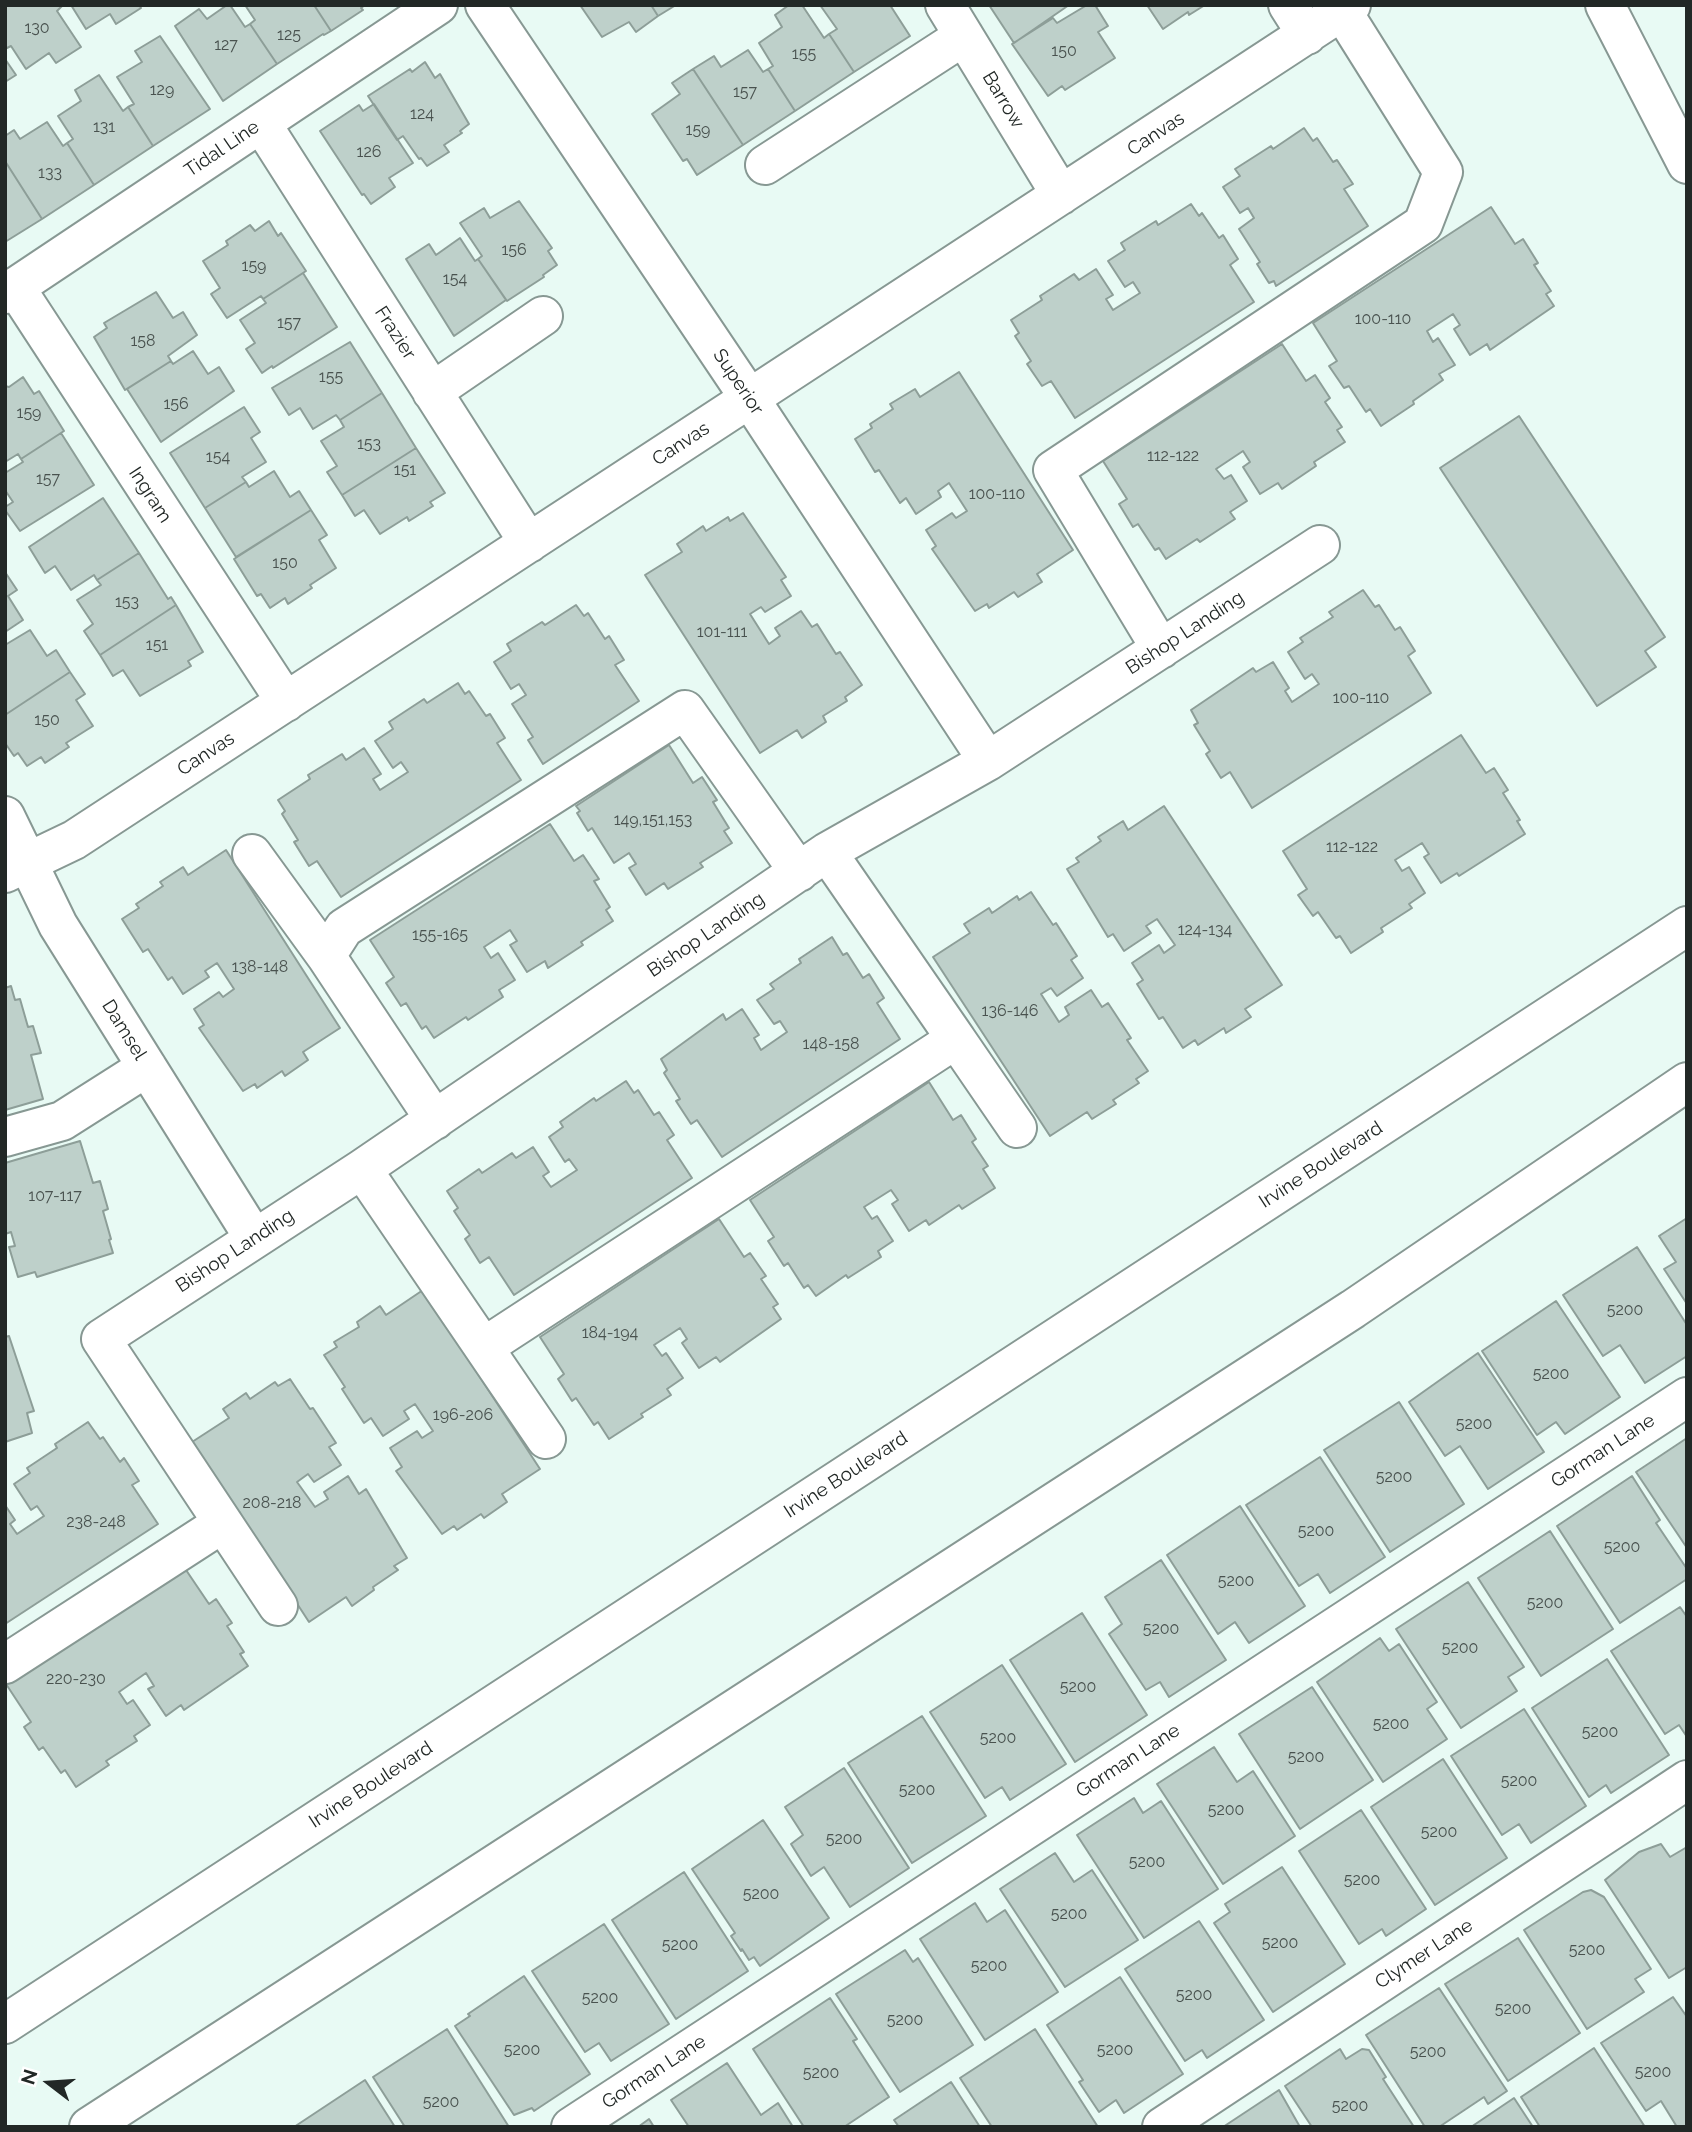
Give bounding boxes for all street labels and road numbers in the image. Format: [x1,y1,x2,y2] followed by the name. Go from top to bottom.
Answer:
[977,67,1029,133] street label: Barrow
[1123,107,1189,161] street label: Canvas
[180,116,264,182] street label: Tidal Line
[369,302,421,364] street label: Frazier
[708,345,768,419] street label: Superior
[648,417,714,471] street label: Canvas
[124,463,176,527] street label: Ingram
[1122,586,1248,680] street label: Bishop Landing
[173,727,239,781] street label: Canvas
[643,887,769,983] street label: Bishop Landing
[97,996,151,1064] street label: Damsel
[1255,1117,1387,1213] street label: Irvine Boulevard
[172,1204,298,1298] street label: Bishop Landing
[1547,1409,1659,1493] street label: Gorman Lane
[780,1427,912,1523] street label: Irvine Boulevard
[1072,1719,1184,1803] street label: Gorman Lane
[305,1737,437,1833] street label: Irvine Boulevard
[1371,1914,1477,1994] street label: Clymer Lane
[598,2030,710,2114] street label: Gorman Lane

